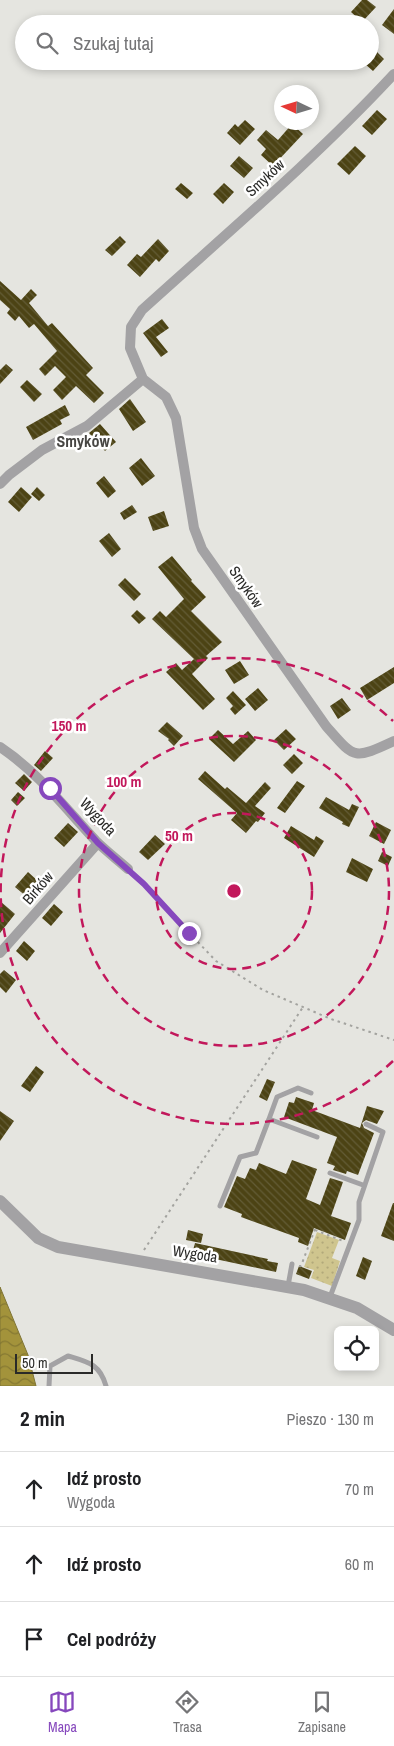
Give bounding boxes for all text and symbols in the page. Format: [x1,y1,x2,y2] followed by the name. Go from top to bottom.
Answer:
[15,15,379,70] search box
[33,29,61,57] icon: search
[73,30,154,56] text: Szukaj tutaj
[274,85,319,130] north arrow
[240,154,289,201] street label: Smyków
[56,430,110,452] district label: Smyków
[224,562,268,612] street label: Smyków
[52,715,86,736] text: 150 m
[107,771,141,792] text: 100 m
[39,777,62,800] route start
[75,793,122,840] street label: Wygoda
[165,825,193,846] text: 50 m
[17,867,58,909] street label: Birków
[225,882,243,900] centre of rings
[178,922,201,945] route end
[171,1240,219,1267] street label: Wygoda
[334,1326,379,1371] map controls
[334,1326,379,1371] button: locate
[15,1351,92,1374] scale bar
[22,1354,48,1372] text: 50 m
[20,1404,65,1433] text: 2 min
[286,1408,374,1430] text: Pieszo · 130 m
[67,1465,141,1491] text: Idź prosto
[20,1475,48,1503] icon: ahead
[345,1478,374,1500] text: 70 m
[67,1491,115,1513] text: Wygoda
[20,1550,48,1578] icon: ahead
[67,1551,141,1577] text: Idź prosto
[345,1553,374,1575] text: 60 m
[20,1625,48,1653] icon: arrive
[67,1626,156,1652] text: Cel podróży
[48,1688,77,1736] tab: Mapa
[173,1688,202,1736] tab: Trasa
[298,1688,346,1736] tab: Zapisane

